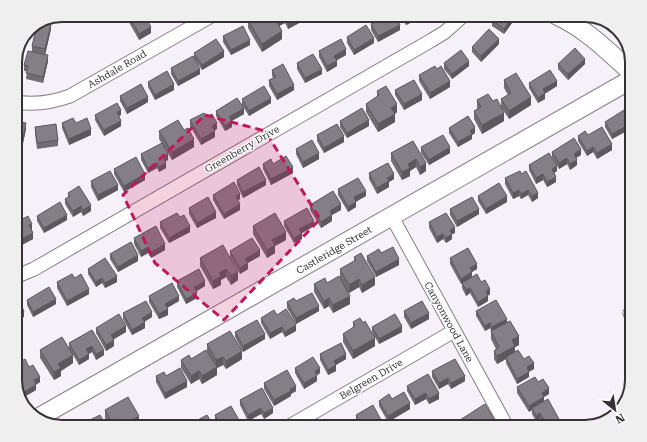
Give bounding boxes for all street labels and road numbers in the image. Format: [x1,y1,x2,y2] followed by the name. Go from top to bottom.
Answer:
[86,47,149,90] street label: Ashdale Road
[203,123,282,175] street label: Greenberry Drive
[294,224,374,276] street label: Castleridge Street
[422,280,476,364] street label: Canyonwood Lane
[337,356,405,402] street label: Belgreen Drive

